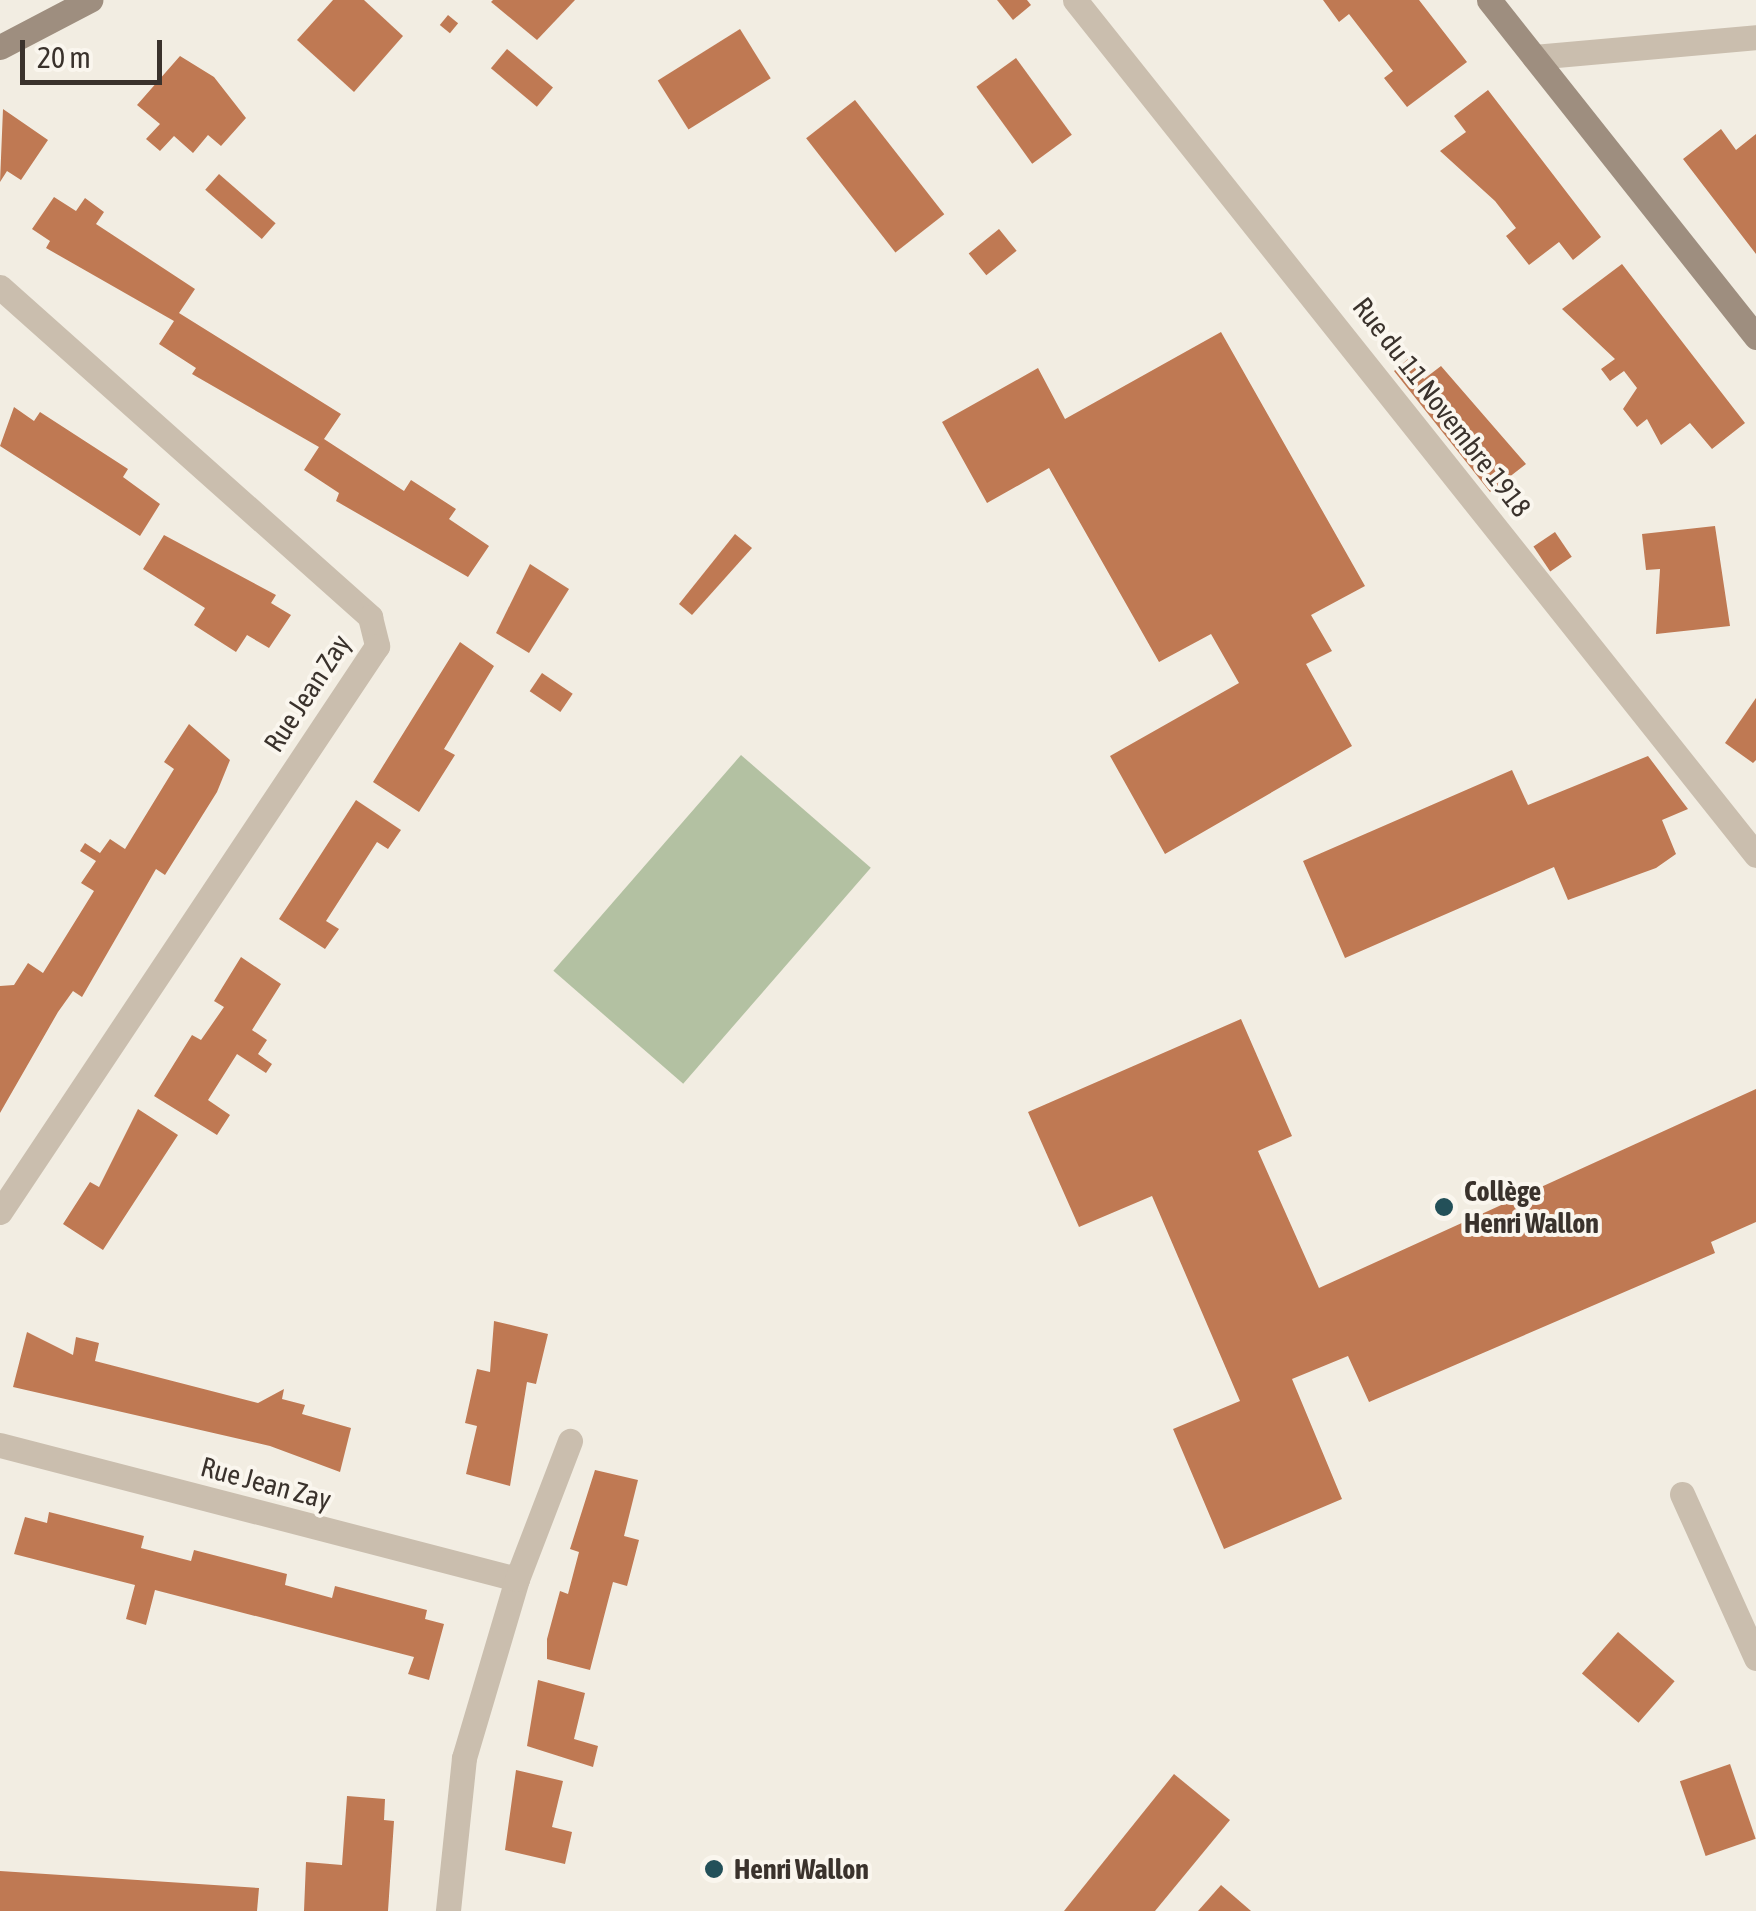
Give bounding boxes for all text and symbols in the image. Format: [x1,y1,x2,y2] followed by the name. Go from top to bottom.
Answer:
[25,20,168,82] scale bar
[37,40,91,74] text: 20 m
[1346,291,1538,523] street label: Rue du 11 Novembre 1918
[257,628,357,758] street label: Rue Jean Zay
[1464,1174,1599,1240] place label: Collège Henri Wallon
[1433,1196,1455,1218] marker: Collège Henri Wallon
[197,1450,335,1516] street label: Rue Jean Zay
[734,1852,869,1886] place label: Henri Wallon
[703,1858,725,1880] marker: Henri Wallon

